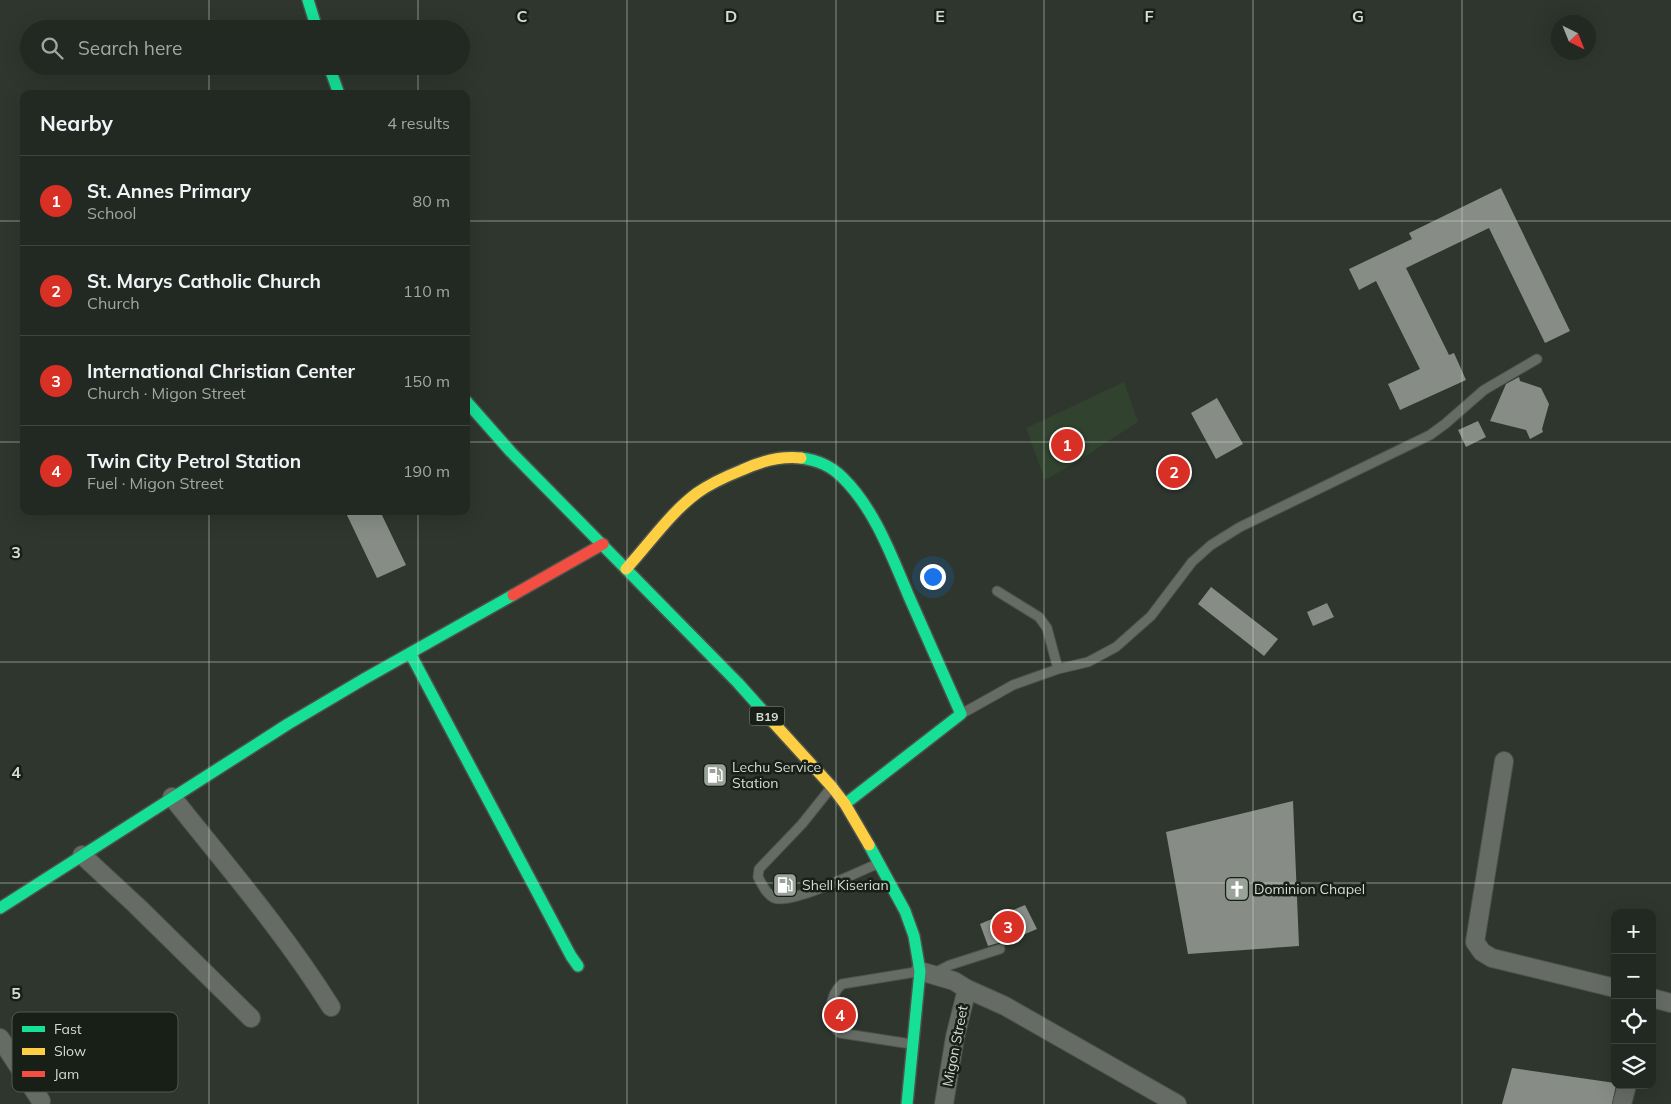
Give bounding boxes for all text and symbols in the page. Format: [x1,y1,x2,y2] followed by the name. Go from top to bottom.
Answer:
[517,6,528,26] text: C
[725,6,737,26] text: D
[935,6,945,26] text: E
[1144,6,1154,26] text: F
[1352,6,1364,26] text: G
[1551,15,1596,60] north arrow
[20,20,470,75] search box
[38,34,66,62] icon: search
[78,36,182,60] text: Search here
[40,110,113,136] text: Nearby
[387,113,450,133] text: 4 results
[87,179,251,203] text: St. Annes Primary
[51,191,61,211] text: 1
[413,191,450,211] text: 80 m
[87,203,136,223] text: School
[87,269,321,293] text: St. Marys Catholic Church
[51,281,61,301] text: 2
[403,281,450,301] text: 110 m
[87,293,140,313] text: Church
[87,359,355,383] text: International Christian Center
[51,371,61,391] text: 3
[403,371,450,391] text: 150 m
[87,383,246,403] text: Church · Migon Street
[1051,426,1083,464] pin: 1
[87,449,301,473] text: Twin City Petrol Station
[1158,453,1190,491] pin: 2
[51,461,61,481] text: 4
[403,461,450,481] text: 190 m
[87,473,224,493] text: Fuel · Migon Street
[11,542,21,562] text: 3
[920,564,946,590] your location
[750,706,784,726] road number: B19
[732,758,821,792] place label: Lechu Service Station
[11,762,21,782] text: 4
[702,762,728,788] fuel station icon: Lechu Service Station
[772,872,798,898] fuel station icon: Shell Kiserian
[802,876,889,894] place label: Shell Kiserian
[1224,876,1250,902] church icon: Dominion Chapel
[1254,880,1365,898] place label: Dominion Chapel
[992,908,1024,946] pin: 3
[1611,909,1656,1089] map controls
[1611,909,1656,954] button: +
[1611,954,1656,999] button: −
[11,983,21,1003] text: 5
[824,996,856,1034] pin: 4
[1611,999,1656,1044] button: locate
[938,1004,972,1088] street label: Migon Street
[12,1012,178,1092] legend
[54,1020,82,1038] text: Fast
[54,1042,86,1060] text: Slow
[1611,1044,1656,1089] button: layers
[54,1065,79,1083] text: Jam

